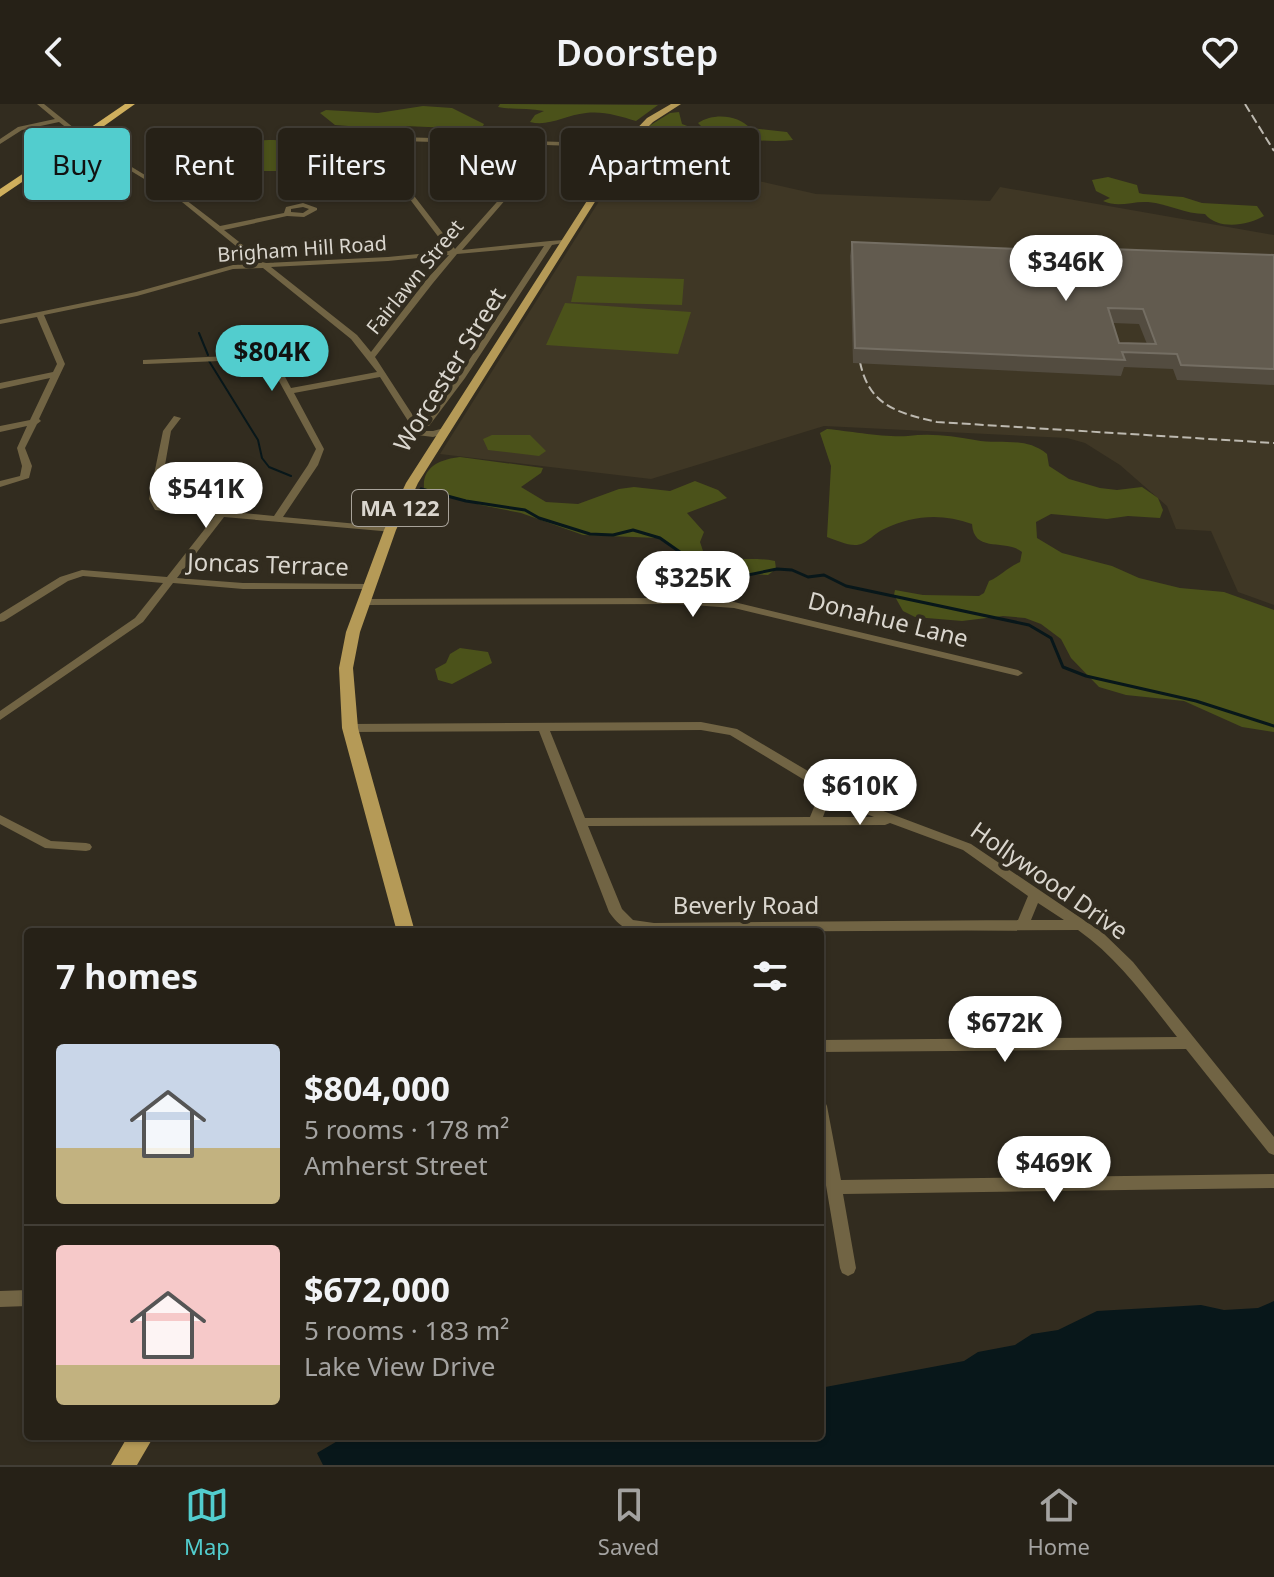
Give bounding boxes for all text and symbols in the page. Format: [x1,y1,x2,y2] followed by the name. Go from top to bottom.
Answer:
[556,28,718,77] text: Doorstep
[32,30,76,74] icon: back
[1198,30,1242,74] icon: heart
[24,128,130,200] chip: Buy
[146,128,262,200] chip: Rent
[278,128,414,200] chip: Filters
[430,128,545,200] chip: New
[561,128,759,200] chip: Apartment
[360,214,469,340] street label: Fairlawn Street
[216,229,388,268] street label: Brigham Hill Road
[1010,235,1122,303] pin: $346K
[1028,243,1104,279] text: $346K
[385,281,513,458] street label: Worcester Street
[216,325,328,393] pin: $804K
[234,333,310,369] text: $804K
[150,462,262,530] pin: $541K
[168,470,244,506] text: $541K
[352,490,448,526] road number: MA 122
[185,544,349,583] street label: Joncas Terrace
[637,551,749,619] pin: $325K
[655,559,731,595] text: $325K
[805,583,972,654] street label: Donahue Lane
[804,759,916,827] pin: $610K
[822,767,898,803] text: $610K
[965,813,1135,946] street label: Hollywood Drive
[673,888,819,921] street label: Beverly Road
[56,953,198,999] text: 7 homes
[748,954,792,998] icon: filters
[949,996,1061,1064] pin: $672K
[967,1004,1043,1040] text: $672K
[304,1065,450,1111] text: $804,000
[120,1076,216,1172] icon: home
[304,1111,509,1147] text: 5 rooms · 178 m²
[998,1136,1110,1204] pin: $469K
[1016,1144,1092,1180] text: $469K
[304,1147,488,1183] text: Amherst Street
[304,1266,450,1312] text: $672,000
[120,1277,216,1373] icon: home
[304,1312,509,1348] text: 5 rooms · 183 m²
[304,1348,495,1384] text: Lake View Drive
[184,1483,230,1561] tab: Map
[598,1483,659,1561] tab: Saved
[1027,1483,1090,1561] tab: Home

